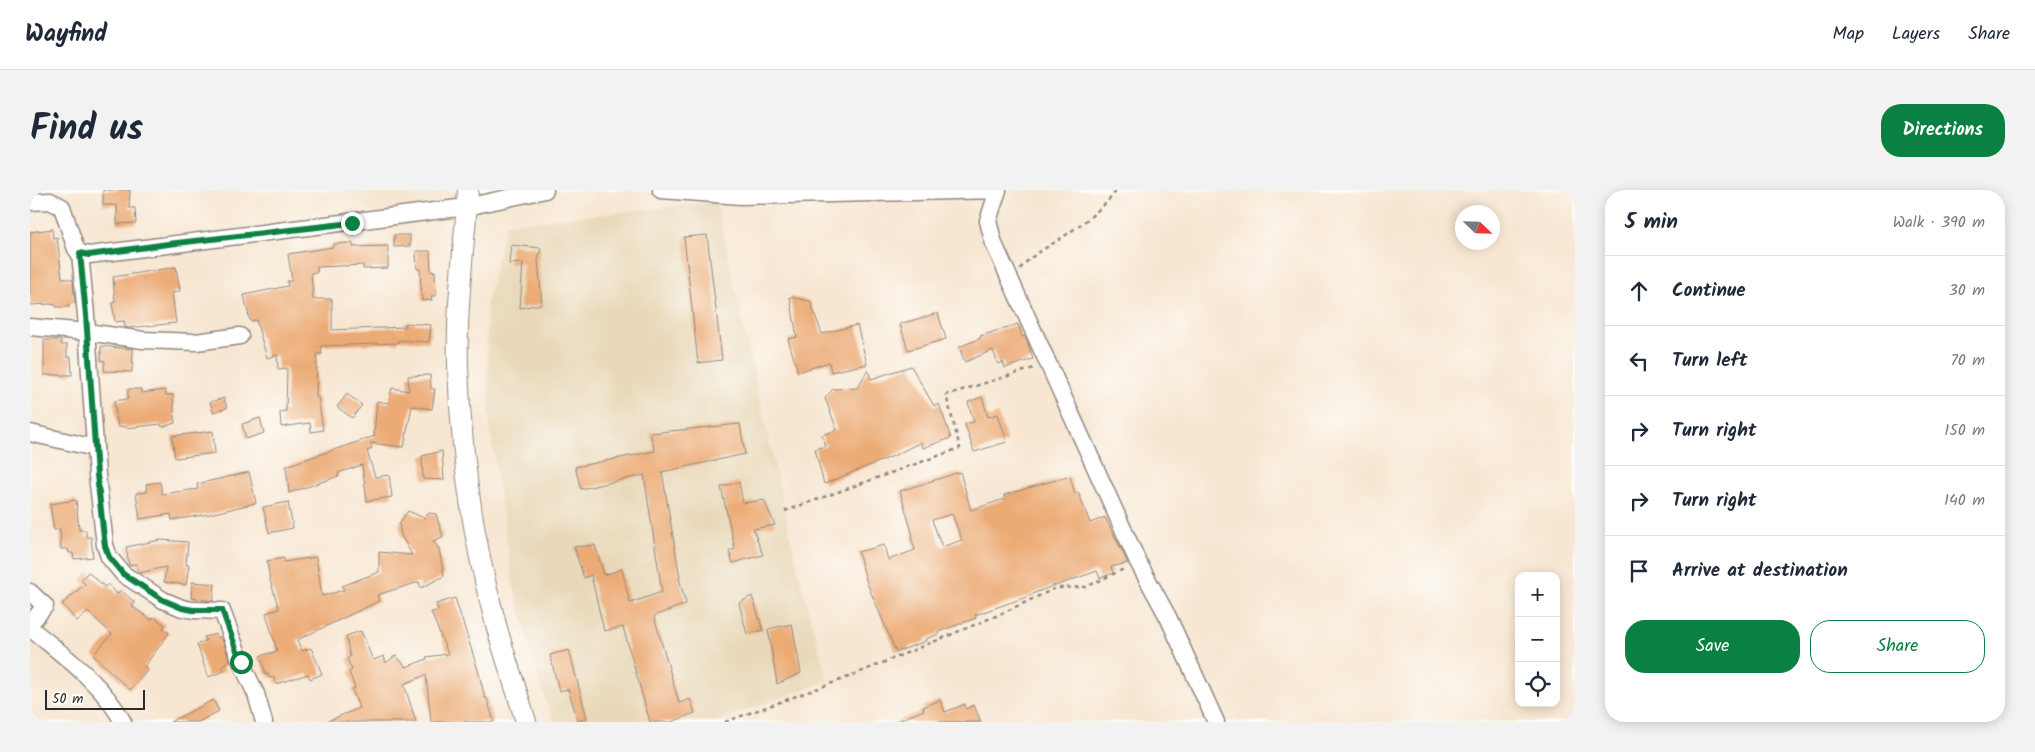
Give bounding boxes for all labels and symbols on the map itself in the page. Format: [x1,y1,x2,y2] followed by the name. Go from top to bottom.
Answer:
[1455,205,1500,250] north arrow
[341,212,364,235] route end
[230,651,253,674] route start
[45,687,145,710] scale bar

